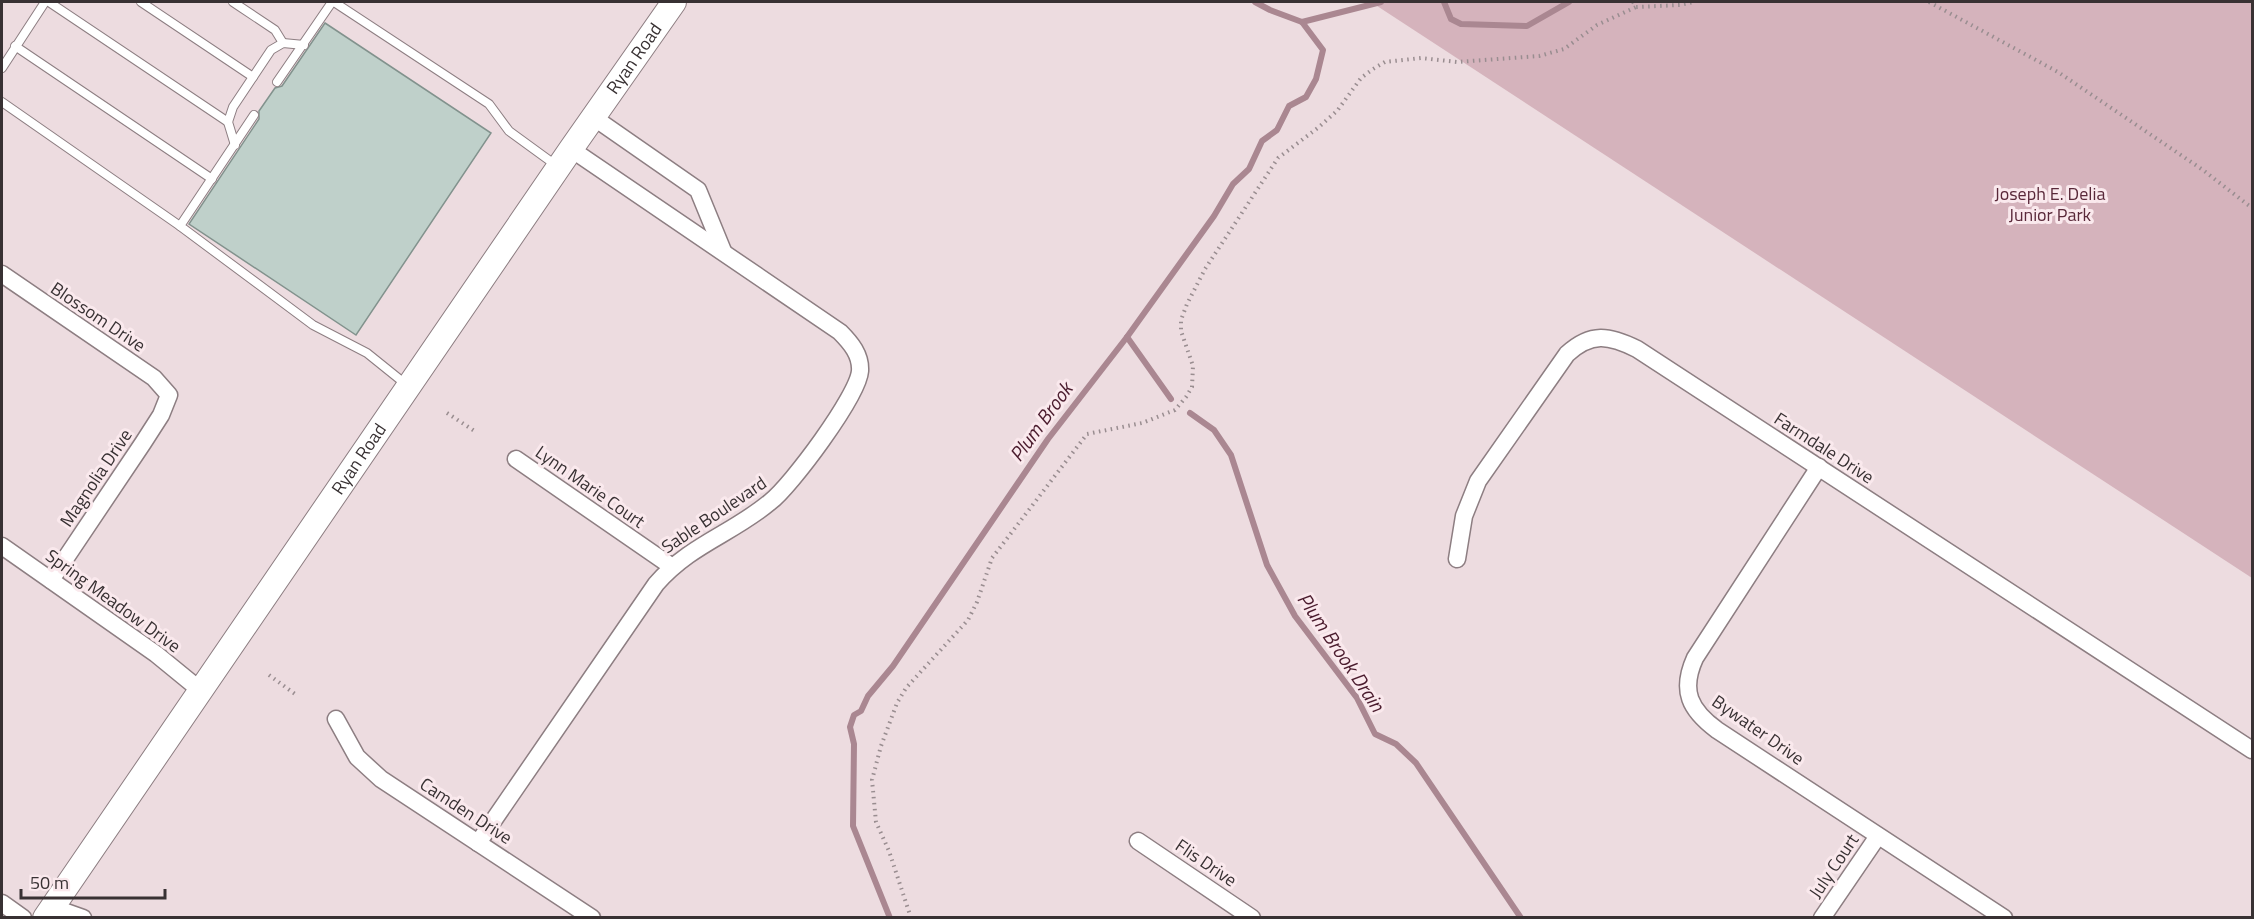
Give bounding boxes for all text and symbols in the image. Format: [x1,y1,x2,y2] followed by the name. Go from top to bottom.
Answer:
[600,17,668,99] street label: Ryan Road
[1995,180,2105,228] park label: Joseph E. Delia Junior Park
[45,275,151,358] street label: Blossom Drive
[1001,374,1081,468] water label: Plum Brook
[1769,405,1880,490] street label: Farmdale Drive
[324,418,393,500] street label: Ryan Road
[53,423,138,532] street label: Magnolia Drive
[530,439,651,535] street label: Lynn Marie Court
[656,469,772,560] street label: Sable Boulevard
[40,542,187,659] street label: Spring Meadow Drive
[1290,586,1393,718] water label: Plum Brook Drain
[1707,688,1810,771] street label: Bywater Drive
[415,771,518,851] street label: Camden Drive
[1802,827,1866,903] street label: July Court
[1170,832,1243,893] street label: Flis Drive
[21,862,165,900] scale bar
[30,869,69,896] text: 50 m

